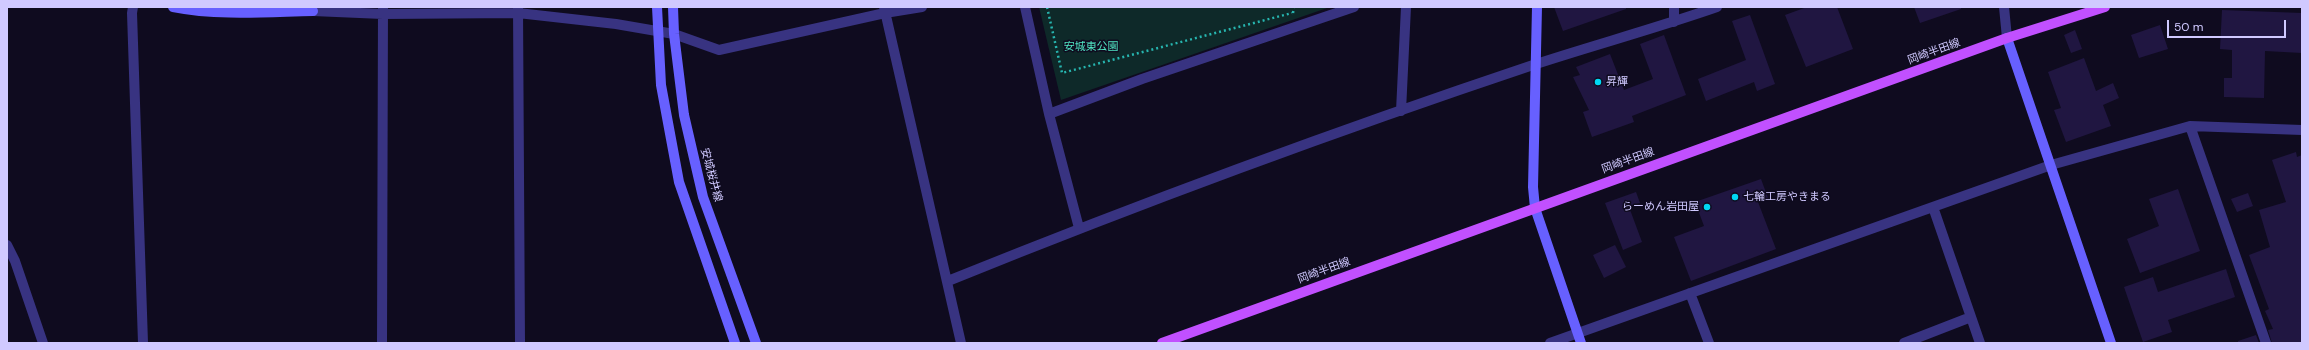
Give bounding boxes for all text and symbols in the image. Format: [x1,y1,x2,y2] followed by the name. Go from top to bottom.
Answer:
[2169,12,2288,38] scale bar
[2174,19,2203,35] text: 50 m
[1906,36,1962,68] street label: 岡崎半田線
[1064,40,1118,54] park label: 安城東公園
[1606,75,1628,89] place label: 昇輝
[1593,77,1603,87] marker: 昇輝
[1600,145,1656,177] street label: 岡崎半田線
[698,147,724,203] street label: 安城桜井線
[1743,190,1831,204] place label: 七輪工房やきまる
[1730,192,1740,202] marker: 七輪工房やきまる
[1622,200,1699,214] place label: らーめん岩田屋
[1702,202,1712,212] marker: らーめん岩田屋
[1296,255,1352,287] street label: 岡崎半田線

